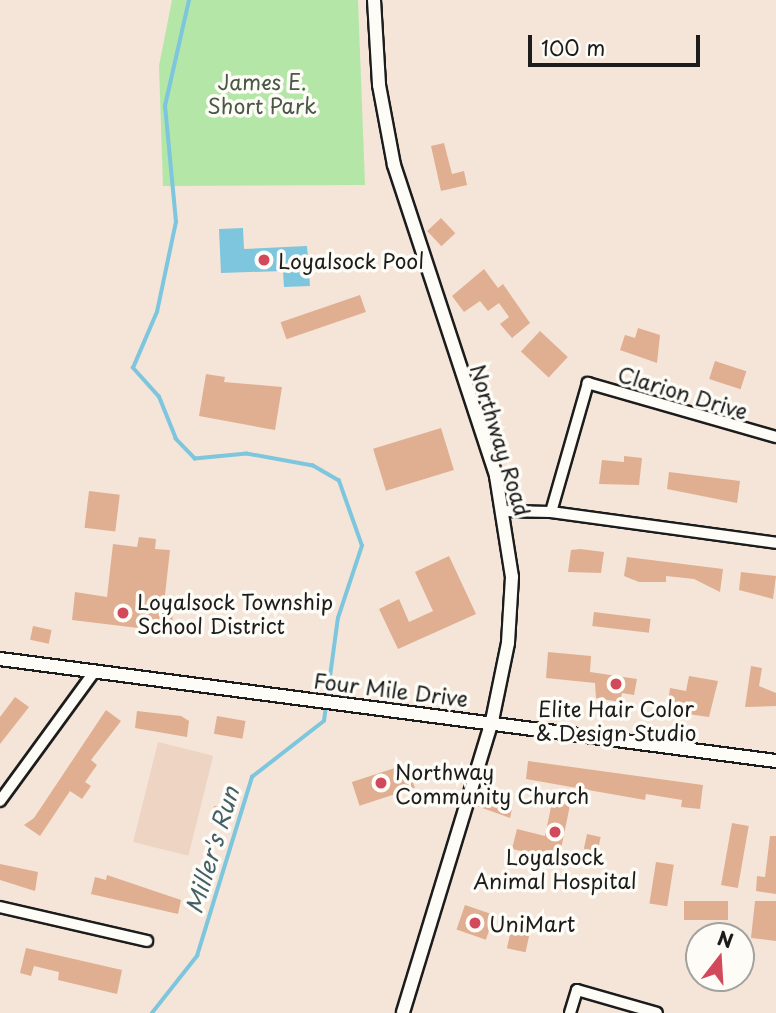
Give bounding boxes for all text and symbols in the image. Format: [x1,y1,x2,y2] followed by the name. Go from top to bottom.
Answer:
[531,21,702,65] scale bar
[541,31,605,63] text: 100 m
[207,68,317,118] park label: James E. Short Park
[278,247,425,273] place label: Loyalsock Pool
[256,252,272,268] marker: Loyalsock Pool
[615,360,751,424] street label: Clarion Drive
[466,361,536,519] street label: Northway Road
[137,588,334,638] place label: Loyalsock Township School District
[115,605,131,621] marker: Loyalsock Township School District
[312,667,470,711] street label: Four Mile Drive
[608,676,624,692] marker: Elite Hair Color & Design Studio
[535,695,697,745] place label: Elite Hair Color & Design Studio
[395,758,591,808] place label: Northway Community Church
[373,775,389,791] marker: Northway Community Church
[180,783,244,917] water label: Miller's Run
[547,824,563,840] marker: Loyalsock Animal Hospital
[473,843,637,893] place label: Loyalsock Animal Hospital
[489,910,575,936] place label: UniMart
[467,915,483,931] marker: UniMart
[685,922,755,992] north arrow
[714,923,737,954] text: N

